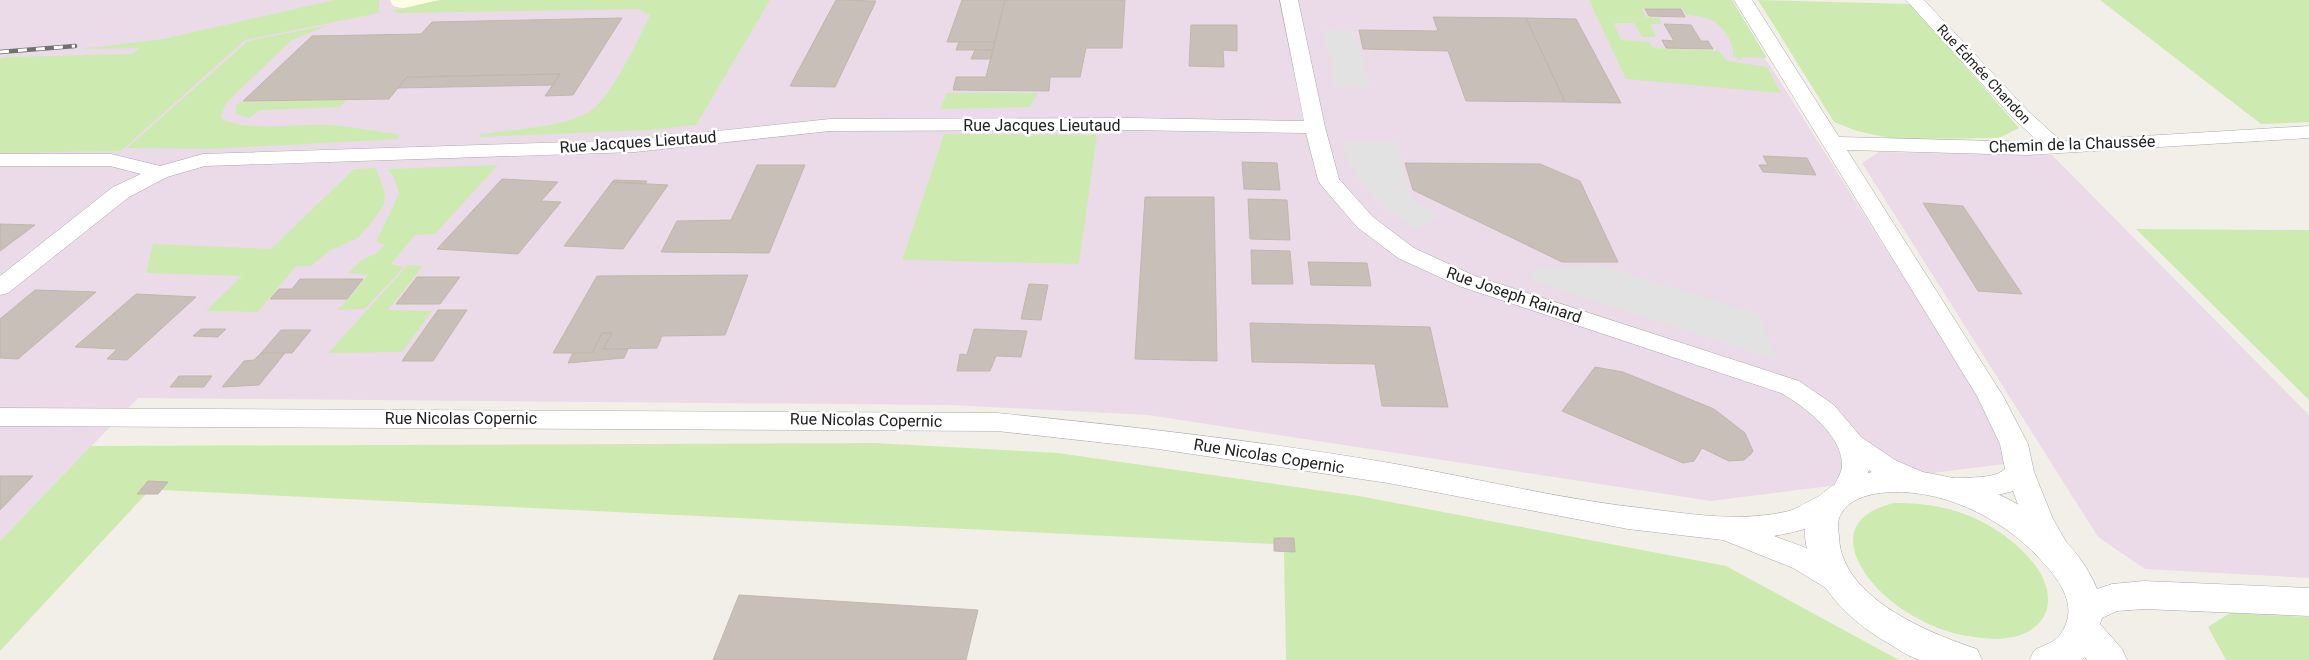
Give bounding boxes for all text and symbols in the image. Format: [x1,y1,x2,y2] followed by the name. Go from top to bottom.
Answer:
[1934,21,2035,127] street label: Rue Édmée Chandon
[963,116,1121,135] street label: Rue Jacques Lieutaud
[559,127,717,157] street label: Rue Jacques Lieutaud
[1988,132,2156,156] street label: Chemin de la Chaussée
[1444,263,1584,327] street label: Rue Joseph Rainard
[385,409,537,428] street label: Rue Nicolas Copernic
[790,409,942,431] street label: Rue Nicolas Copernic
[1192,435,1346,477] street label: Rue Nicolas Copernic

